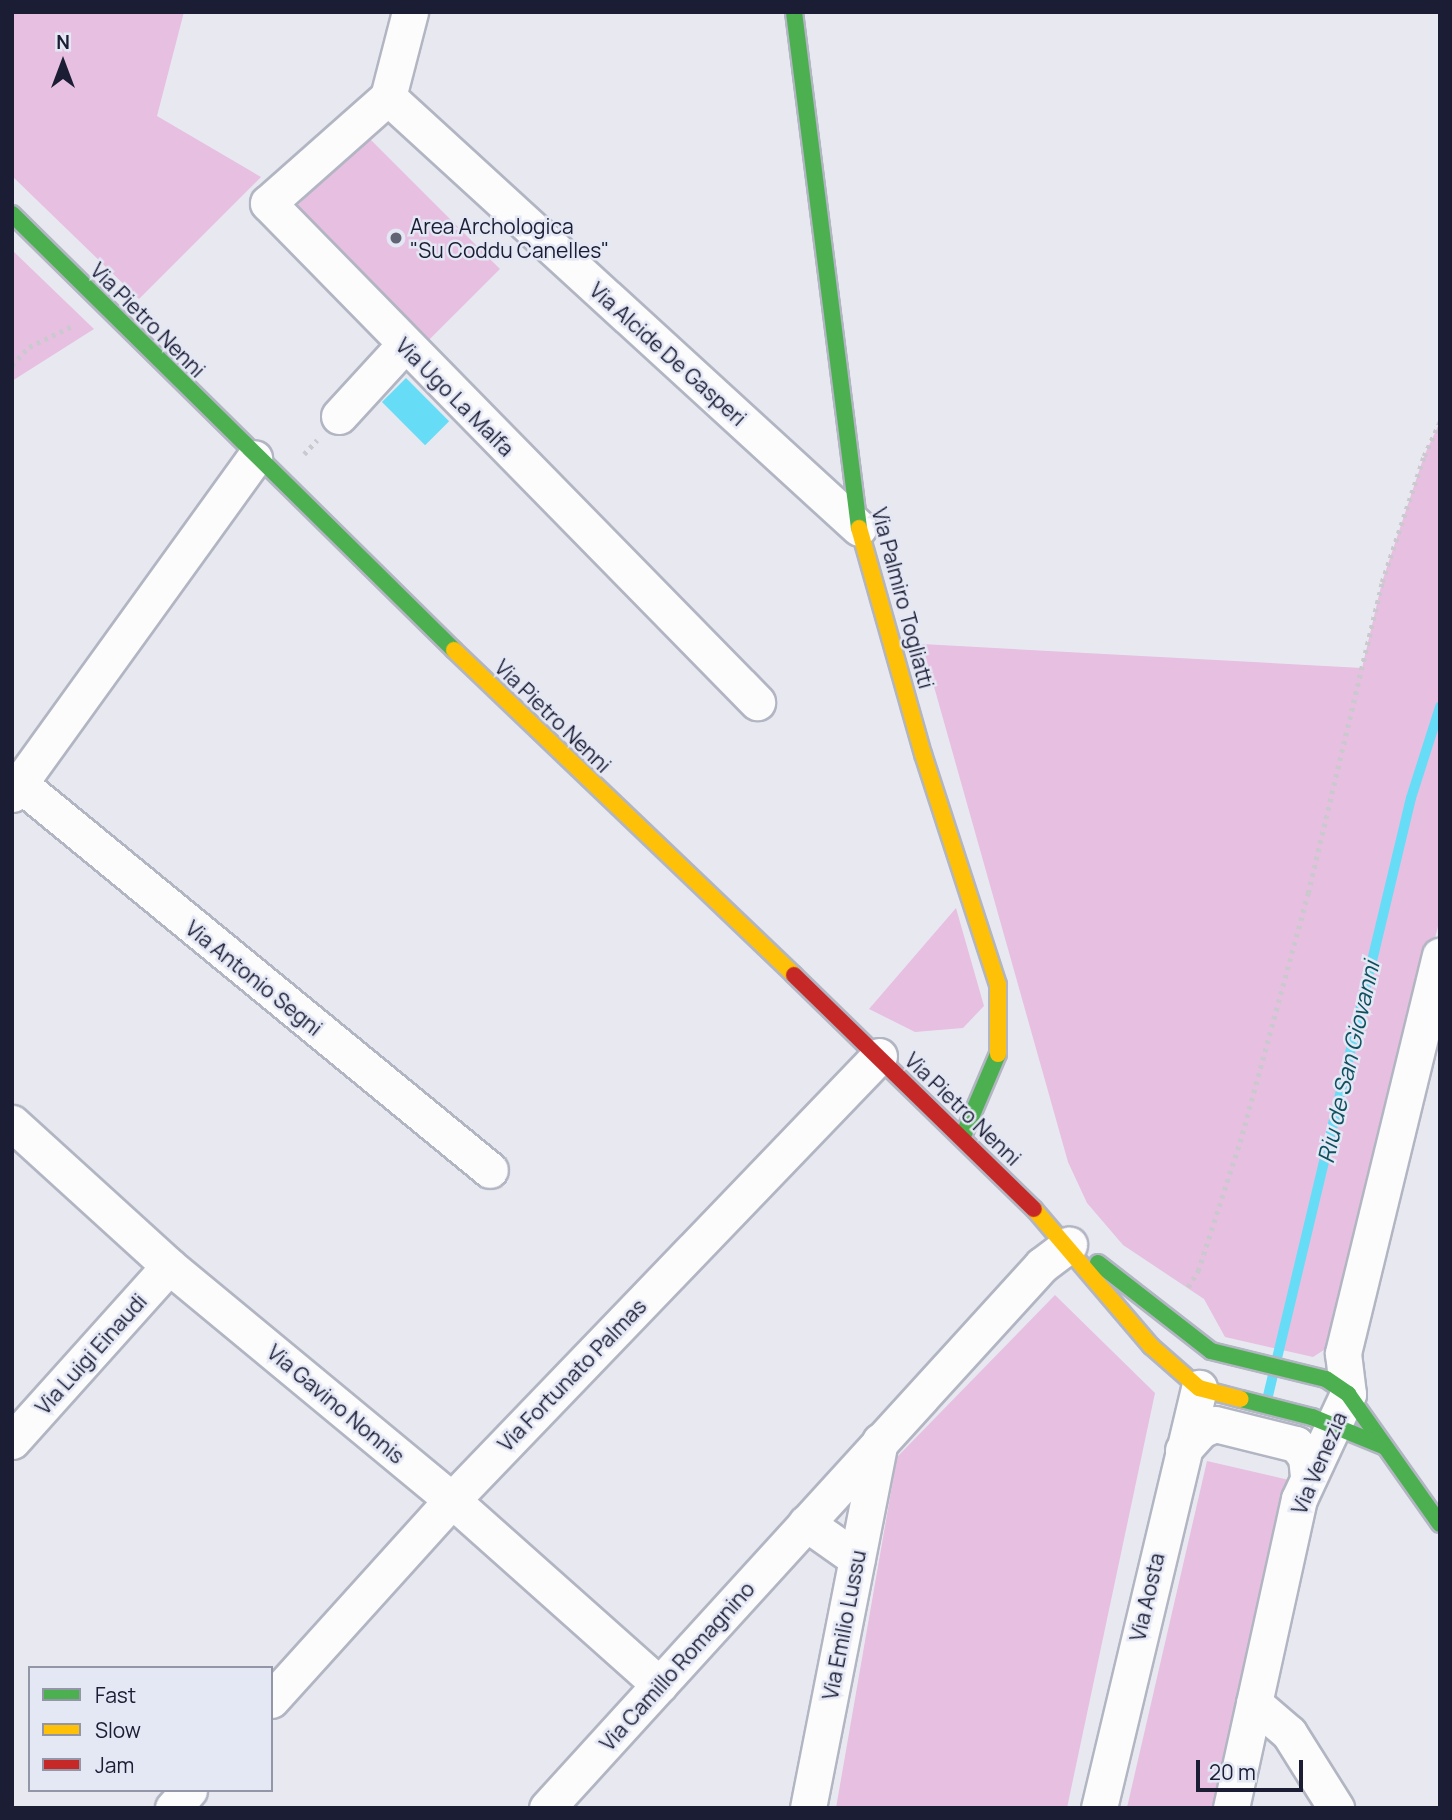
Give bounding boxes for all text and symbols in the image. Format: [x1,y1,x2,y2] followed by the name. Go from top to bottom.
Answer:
[28,28,98,98] north arrow
[56,29,70,55] text: N
[410,213,609,263] place label: Area Archologica "Su Coddu Canelles"
[388,230,404,246] marker: Area Archologica "Su Coddu Canelles"
[86,258,210,382] street label: Via Pietro Nenni
[585,277,751,431] street label: Via Alcide De Gasperi
[391,333,519,461] street label: Via Ugo La Malfa
[867,505,939,691] street label: Via Palmiro Togliatti
[490,654,616,778] street label: Via Pietro Nenni
[181,915,327,1041] street label: Via Antonio Segni
[1311,958,1385,1166] water label: Riu de San Giovanni
[900,1047,1026,1171] street label: Via Pietro Nenni
[30,1289,152,1419] street label: Via Luigi Einaudi
[493,1294,651,1456] street label: Via Fortunato Palmas
[262,1339,410,1469] street label: Via Gavino Nonnis
[1286,1408,1352,1518] street label: Via Venezia
[817,1548,871,1702] street label: Via Emilio Lussu
[1125,1550,1169,1644] street label: Via Aosta
[594,1576,760,1756] street label: Via Camillo Romagnino
[28,1666,273,1792] legend
[95,1681,136,1709] text: Fast
[95,1716,141,1744] text: Slow
[1200,1746,1307,1790] scale bar
[95,1751,134,1779] text: Jam
[1209,1758,1256,1786] text: 20 m

